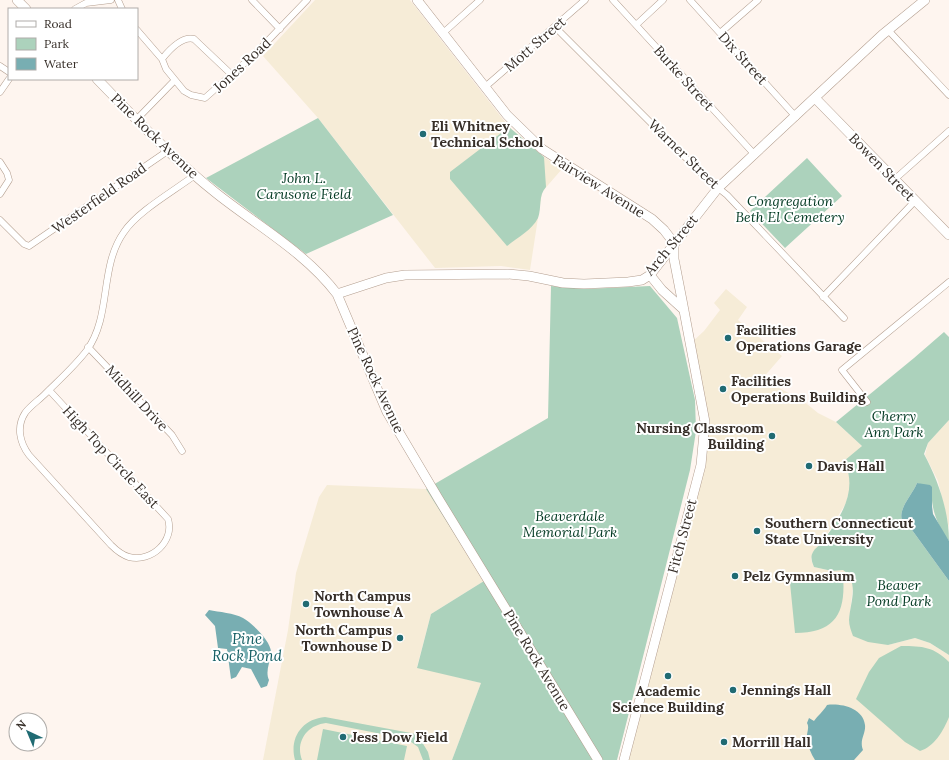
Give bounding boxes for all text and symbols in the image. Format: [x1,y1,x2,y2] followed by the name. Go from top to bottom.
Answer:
[8,8,138,80] legend
[501,12,570,75] street label: Mott Street
[44,16,72,31] text: Road
[715,28,772,89] street label: Dix Street
[209,34,274,97] street label: Jones Road
[44,36,70,51] text: Park
[650,42,718,115] street label: Burke Street
[44,56,79,71] text: Water
[107,90,203,183] street label: Pine Rock Avenue
[645,116,724,193] street label: Warner Street
[431,117,544,151] place label: Eli Whitney Technical School
[418,129,428,139] marker: Eli Whitney Technical School
[845,129,919,205] street label: Bowen Street
[550,150,649,222] street label: Fairview Avenue
[48,159,150,237] street label: Westerfield Road
[256,169,352,203] park label: John L. Carusone Field
[735,192,845,226] park label: Congregation Beth El Cemetery
[640,210,702,280] street label: Arch Street
[736,321,862,355] place label: Facilities Operations Garage
[343,324,409,436] street label: Pine Rock Avenue
[723,333,733,343] marker: Facilities Operations Garage
[102,361,172,435] street label: Midhill Drive
[731,372,867,406] place label: Facilities Operations Building
[718,384,728,394] marker: Facilities Operations Building
[59,402,163,512] street label: High Top Circle East
[864,407,923,441] park label: Cherry Ann Park
[636,419,765,453] place label: Nursing Classroom Building
[767,431,777,441] marker: Nursing Classroom Building
[817,457,885,475] place label: Davis Hall
[804,461,814,471] marker: Davis Hall
[663,496,701,575] street label: Fitch Street
[523,507,617,541] park label: Beaverdale Memorial Park
[765,514,914,548] place label: Southern Connecticut State University
[752,526,762,536] marker: Southern Connecticut State University
[743,567,855,585] place label: Pelz Gymnasium
[730,571,740,581] marker: Pelz Gymnasium
[867,576,931,610] park label: Beaver Pond Park
[314,587,411,621] place label: North Campus Townhouse A
[301,599,311,609] marker: North Campus Townhouse A
[500,606,575,714] street label: Pine Rock Avenue
[295,621,392,655] place label: North Campus Townhouse D
[212,629,283,665] water label: Pine Rock Pond
[395,633,405,643] marker: North Campus Townhouse D
[663,671,673,681] marker: Academic Science Building
[741,681,832,699] place label: Jennings Hall
[612,682,725,716] place label: Academic Science Building
[728,685,738,695] marker: Jennings Hall
[8,712,48,752] north arrow
[13,716,29,733] text: N
[351,728,448,746] place label: Jess Dow Field
[338,732,348,742] marker: Jess Dow Field
[732,733,811,751] place label: Morrill Hall
[719,737,729,747] marker: Morrill Hall

